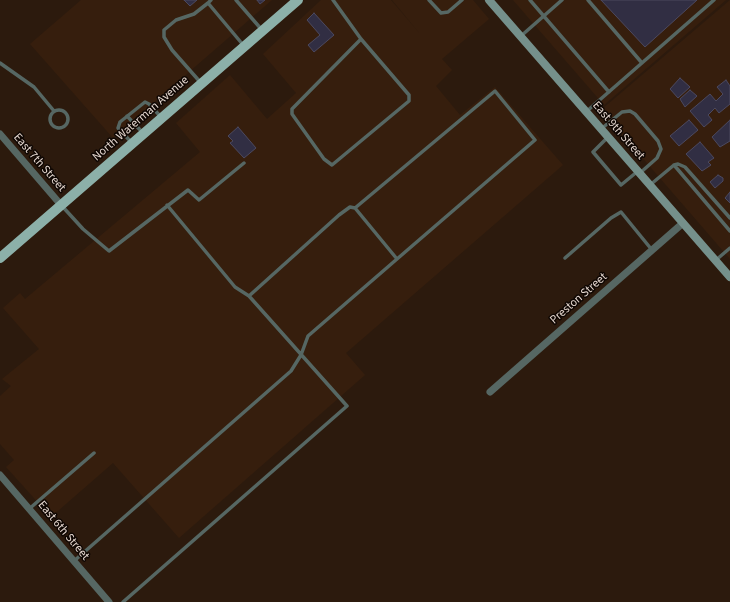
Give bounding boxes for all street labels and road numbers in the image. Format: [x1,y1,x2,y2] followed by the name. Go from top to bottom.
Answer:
[90,73,192,165] street label: North Waterman Avenue
[589,99,647,163] street label: East 9th Street
[10,131,68,195] street label: East 7th Street
[547,270,611,328] street label: Preston Street
[34,499,92,563] street label: East 6th Street

